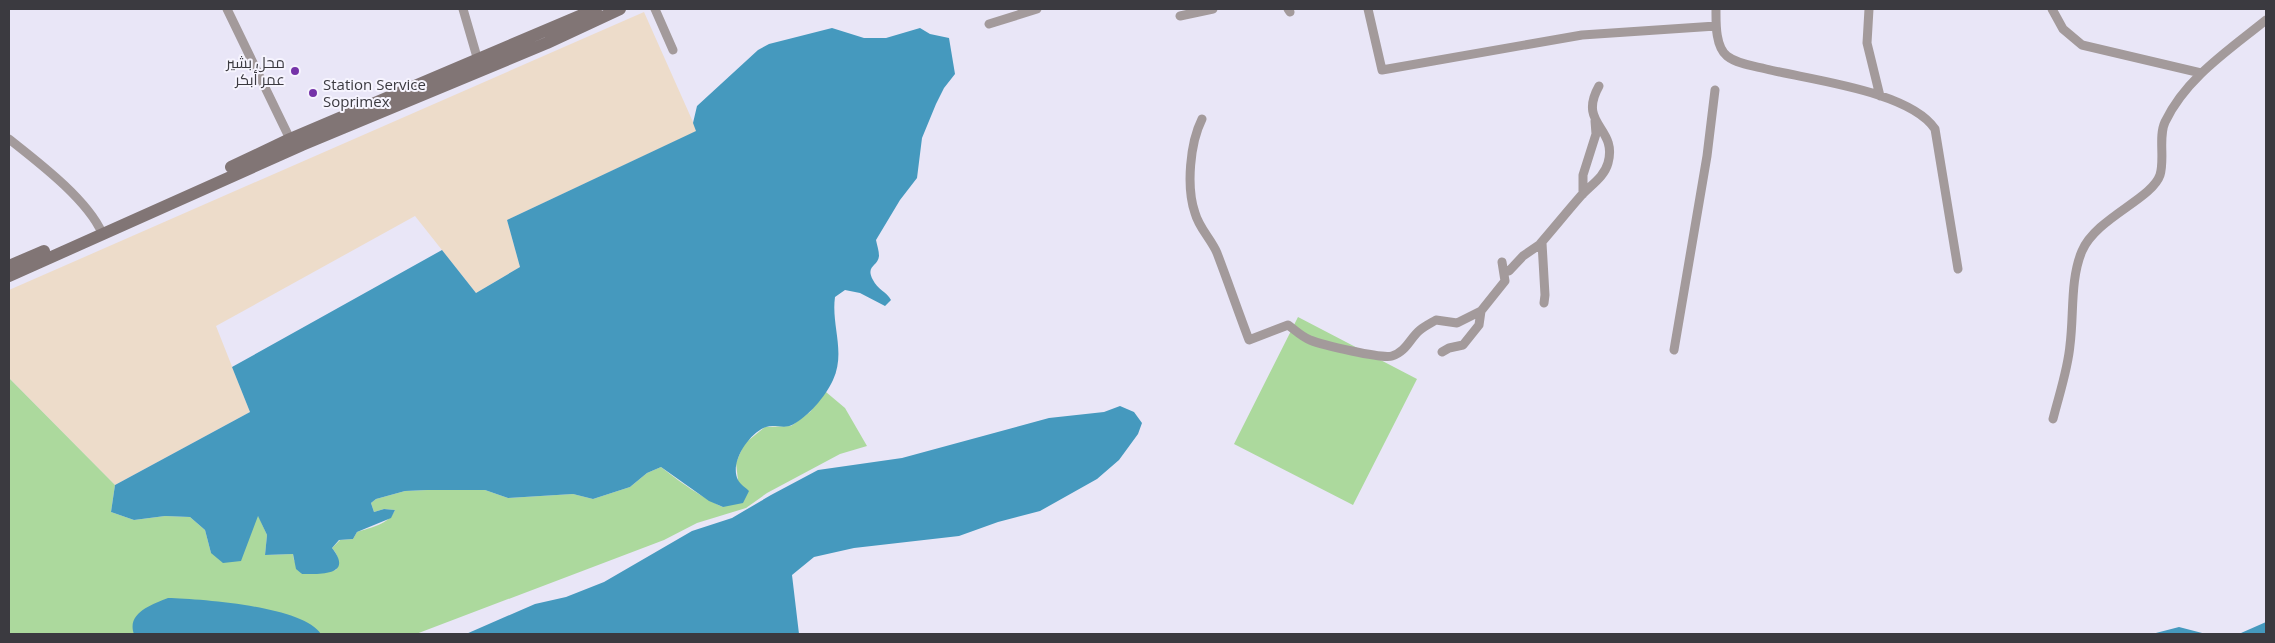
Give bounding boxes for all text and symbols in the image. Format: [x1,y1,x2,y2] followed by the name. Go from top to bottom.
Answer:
[225,52,285,89] place label: محل بشير عمر أبكر
[289,65,301,77] marker: محل بشير عمر أبكر
[323,74,426,111] place label: Station Service Soprimex
[307,87,319,99] marker: Station Service Soprimex

